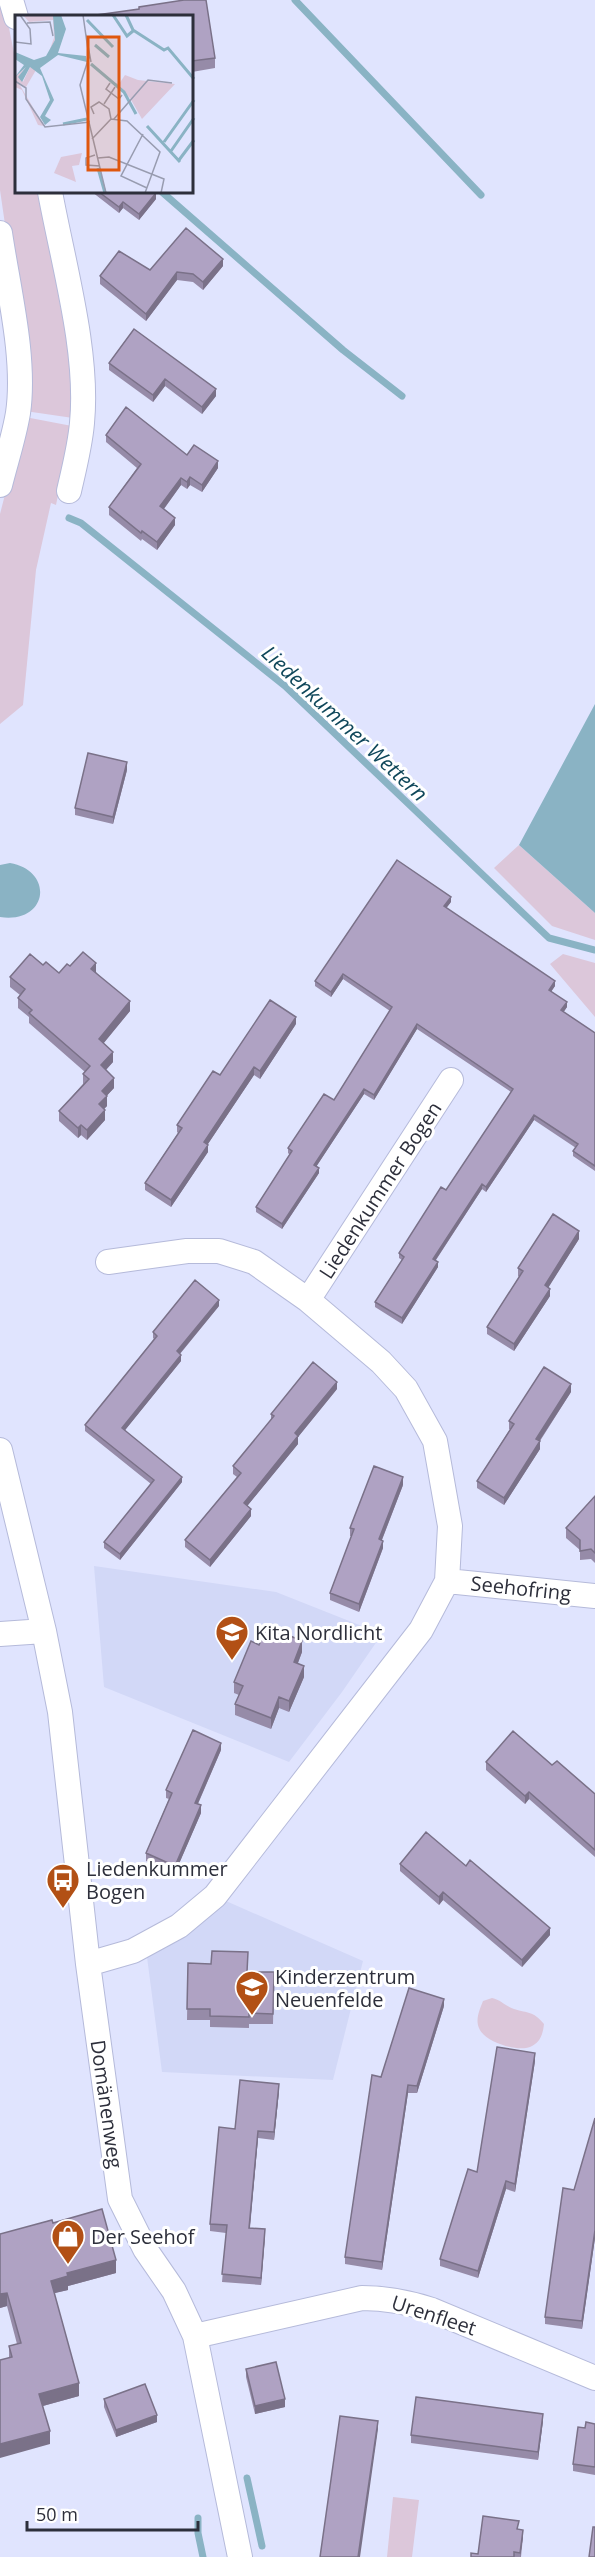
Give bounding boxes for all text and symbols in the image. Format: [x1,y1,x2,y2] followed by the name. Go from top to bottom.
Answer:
[15,15,194,194] inset map
[256,639,434,807] water label: Liedenkummer Wettern
[313,1096,447,1284] street label: Liedenkummer Bogen
[469,1569,573,1607] street label: Seehofring
[214,1614,250,1661] school or university icon: Kita Nordlicht
[255,1619,382,1646] place label: Kita Nordlicht
[86,1855,228,1905] place label: Liedenkummer Bogen
[45,1862,81,1909] bus stop icon: Liedenkummer Bogen
[275,1963,415,2013] place label: Kinderzentrum Neuenfelde
[234,1969,270,2016] school or university icon: Kinderzentrum Neuenfelde
[85,2038,129,2170] street label: Domänenweg
[50,2218,86,2265] shop icon: Der Seehof
[91,2223,196,2250] place label: Der Seehof
[388,2289,480,2341] street label: Urenfleet
[27,2494,198,2532] scale bar
[36,2502,78,2526] text: 50 m

